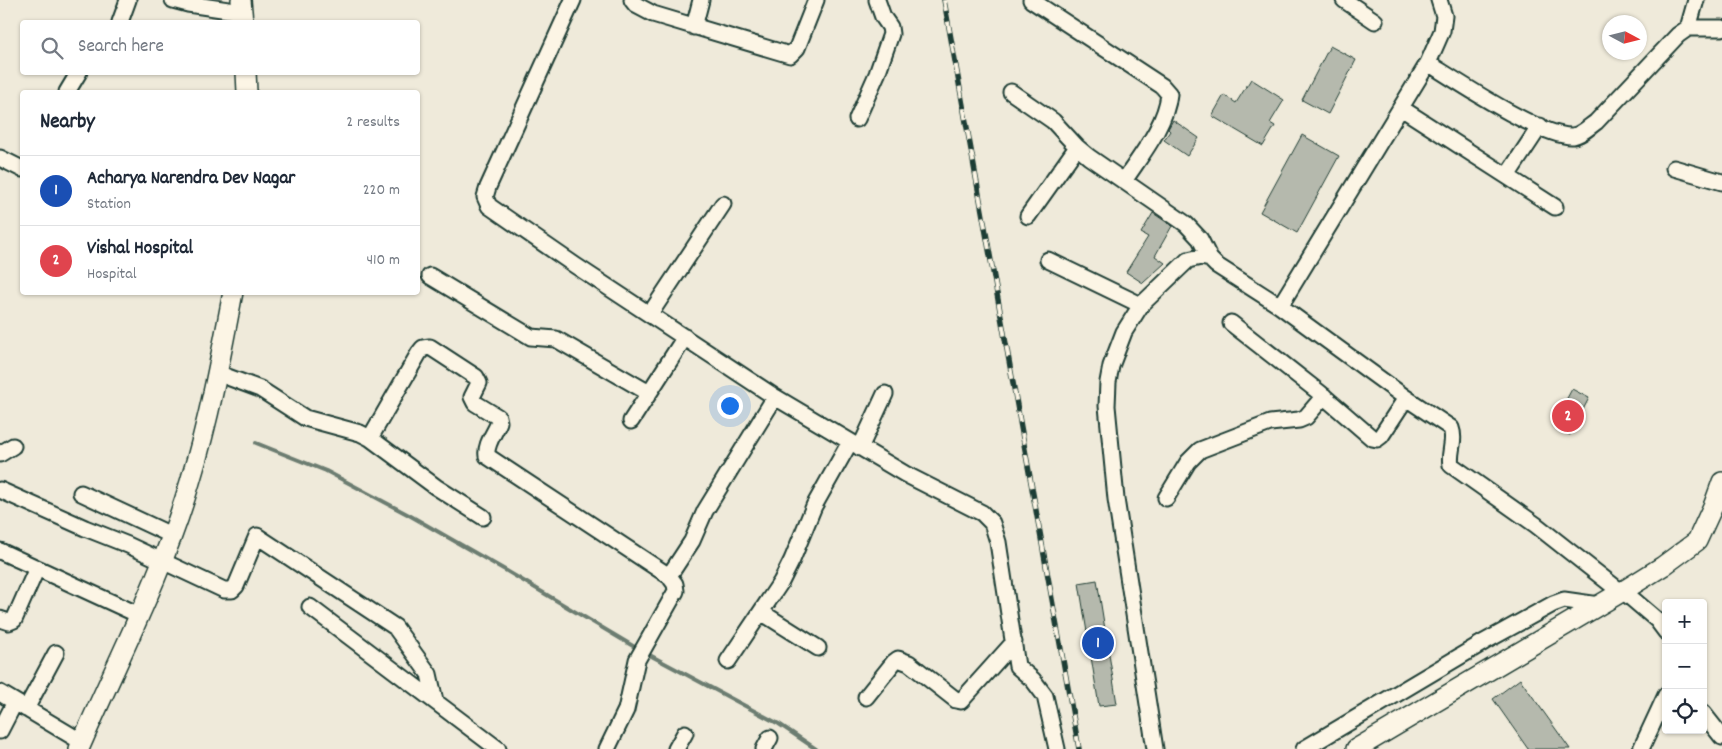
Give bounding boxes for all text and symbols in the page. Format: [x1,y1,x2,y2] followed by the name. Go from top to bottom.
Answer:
[1602,15,1647,60] north arrow
[20,20,420,75] search box
[38,34,66,62] icon: search
[78,34,164,61] text: Search here
[40,108,95,138] text: Nearby
[346,111,400,134] text: 2 results
[87,166,295,193] text: Acharya Narendra Dev Nagar
[54,179,58,202] text: 1
[363,179,400,202] text: 220 m
[87,193,131,216] text: Station
[87,236,193,263] text: Vishal Hospital
[53,249,60,272] text: 2
[366,249,400,272] text: 410 m
[87,263,137,286] text: Hospital
[717,393,743,419] your location
[1552,397,1584,435] pin: 2
[1662,599,1707,734] map controls
[1662,599,1707,644] button: +
[1082,624,1114,662] pin: 1
[1662,644,1707,689] button: −
[1662,689,1707,734] button: locate

